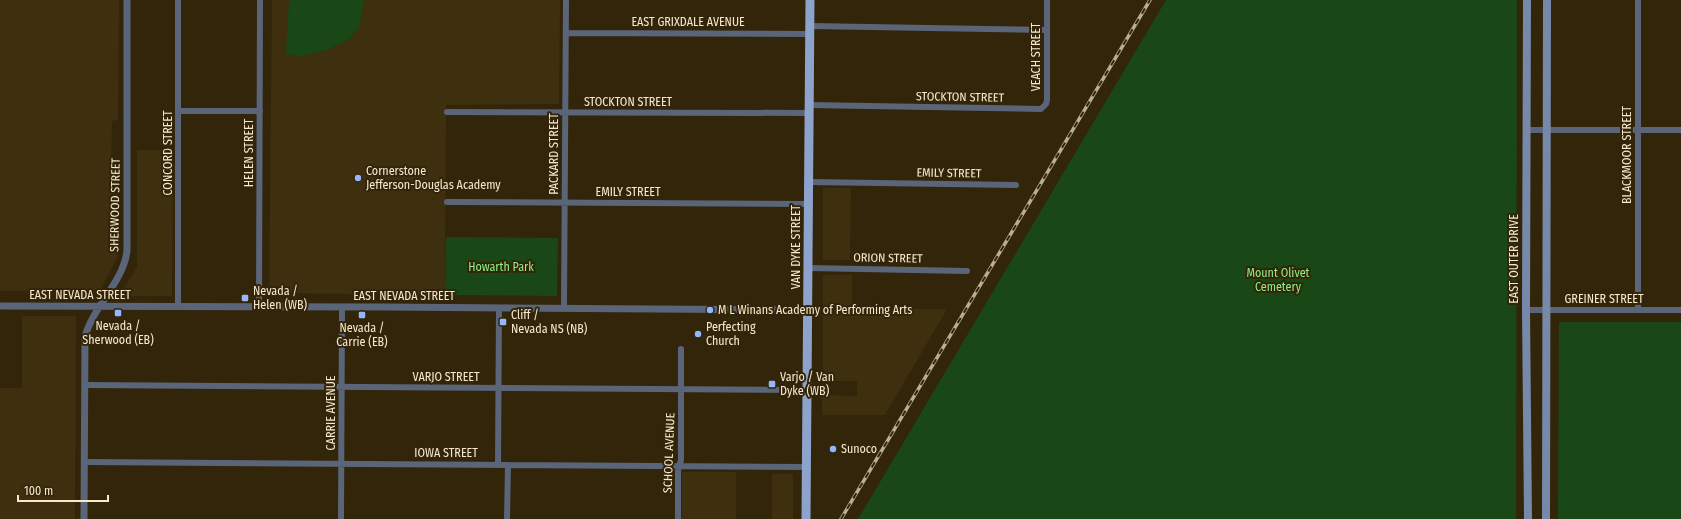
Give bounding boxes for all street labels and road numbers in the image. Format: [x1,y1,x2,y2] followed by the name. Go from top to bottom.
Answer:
[631,15,745,29] street label: EAST GRIXDALE AVENUE
[1029,22,1043,91] street label: VEACH STREET
[916,89,1005,105] street label: STOCKTON STREET
[584,95,673,109] street label: STOCKTON STREET
[1620,106,1634,204] street label: BLACKMOOR STREET
[161,110,175,196] street label: CONCORD STREET
[547,113,561,195] street label: PACKARD STREET
[242,118,256,187] street label: HELEN STREET
[107,158,123,252] street label: SHERWOOD STREET
[916,165,982,181] street label: EMILY STREET
[596,185,661,199] street label: EMILY STREET
[789,204,803,289] street label: VAN DYKE STREET
[1507,214,1521,304] street label: EAST OUTER DRIVE
[853,250,923,266] street label: ORION STREET
[29,288,131,302] street label: EAST NEVADA STREET
[353,289,455,303] street label: EAST NEVADA STREET
[1564,292,1644,306] street label: GREINER STREET
[413,370,480,384] street label: VARJO STREET
[324,375,338,450] street label: CARRIE AVENUE
[661,412,677,493] street label: SCHOOL AVENUE
[414,446,478,460] street label: IOWA STREET

